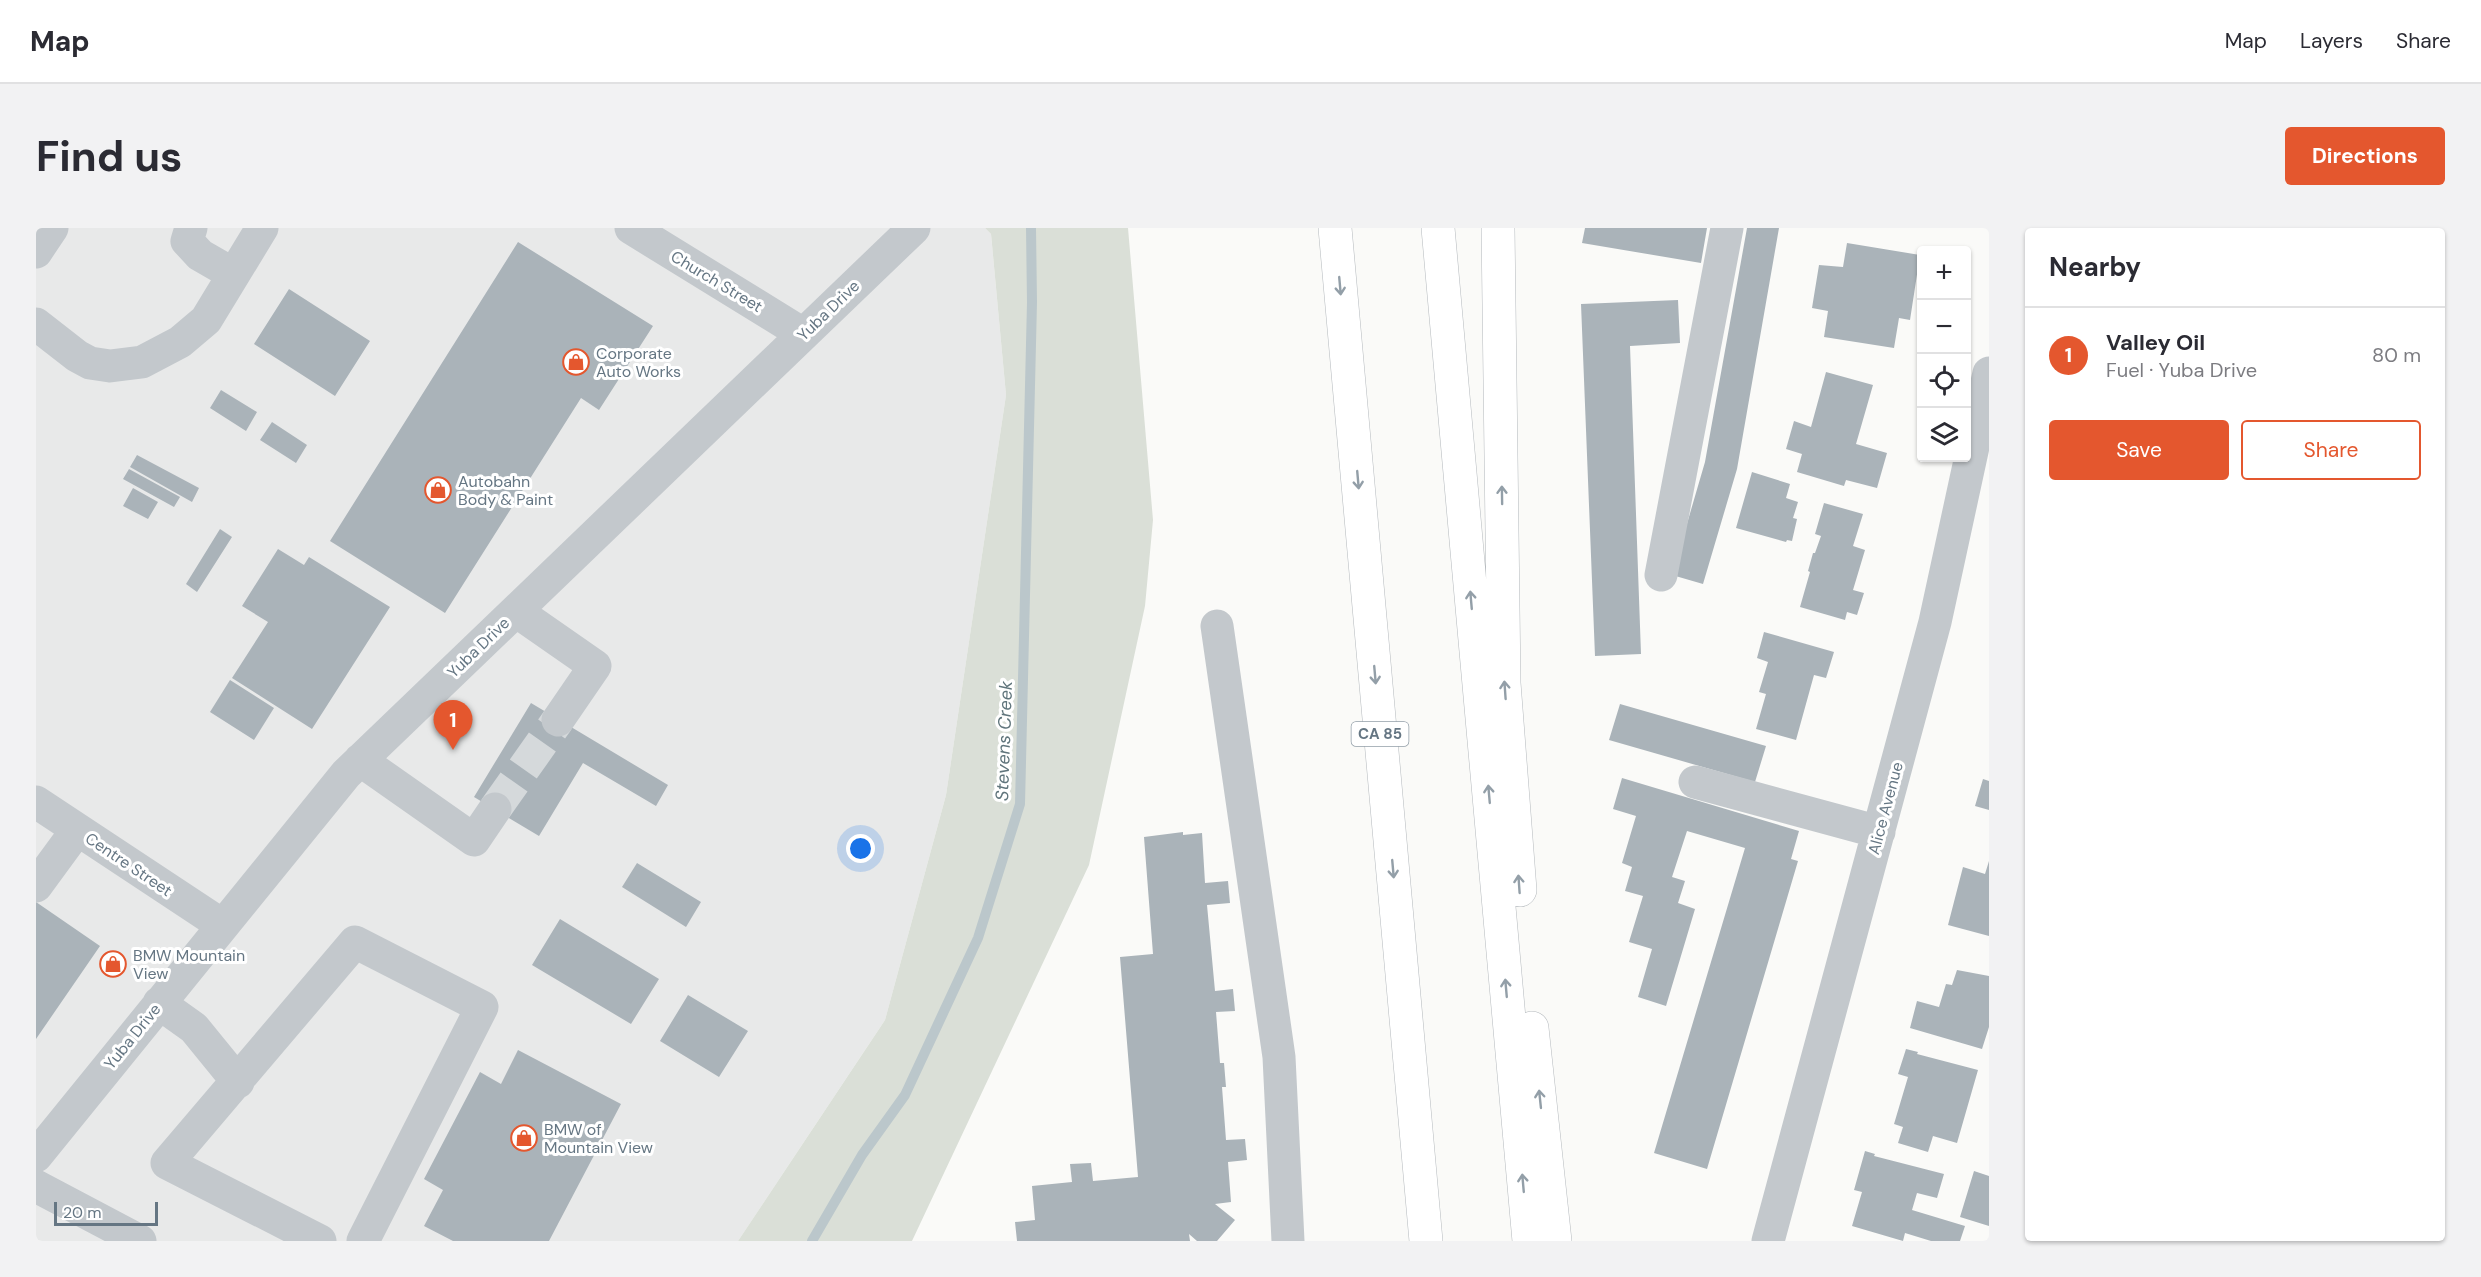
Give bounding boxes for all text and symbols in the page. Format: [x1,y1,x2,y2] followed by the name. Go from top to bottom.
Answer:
[30,23,90,60] text: Map
[2225,27,2267,55] text: Map
[2300,27,2363,55] text: Layers
[2396,27,2451,55] text: Share
[2285,127,2445,185] button: Directions
[36,129,182,184] text: Find us
[667,246,766,317] street label: Church Street
[1917,246,1971,462] map controls
[1917,246,1971,300] button: +
[2049,250,2141,284] text: Nearby
[793,275,864,345] street label: Yuba Drive
[1335,276,1346,296] one-way arrow
[1917,300,1971,354] button: −
[2106,328,2205,357] text: Valley Oil
[2065,342,2072,368] text: 1
[2372,342,2421,368] text: 80 m
[596,343,681,382] place label: Corporate Auto Works
[561,347,591,377] shop icon: Corporate Auto Works
[1917,354,1971,408] button: locate
[2106,357,2257,383] text: Fuel · Yuba Drive
[1917,408,1971,462] button: layers
[2049,420,2229,480] button: Save
[2241,420,2421,480] button: Share
[1353,470,1364,490] one-way arrow
[458,471,553,510] place label: Autobahn Body & Paint
[423,475,453,505] shop icon: Autobahn Body & Paint
[1496,485,1508,505] one-way arrow
[1465,591,1476,610] one-way arrow
[443,612,514,682] street label: Yuba Drive
[1370,664,1381,684] one-way arrow
[990,680,1018,802] water label: Stevens Creek
[1499,680,1510,700] one-way arrow
[434,700,472,750] pin: 1
[1352,722,1408,746] road number: CA 85
[1863,760,1908,857] street label: Alice Avenue
[1483,785,1494,805] one-way arrow
[81,828,176,901] street label: Centre Street
[846,834,875,863] your location
[1387,858,1398,878] one-way arrow
[1514,875,1525,895] one-way arrow
[133,945,245,984] place label: BMW Mountain View
[98,949,128,979] shop icon: BMW Mountain View
[1500,979,1511,999] one-way arrow
[99,999,165,1074] street label: Yuba Drive
[1534,1090,1545,1110] one-way arrow
[544,1119,653,1158] place label: BMW of Mountain View
[509,1123,539,1153] shop icon: BMW of Mountain View
[1517,1173,1528,1193] one-way arrow
[54,1199,158,1226] scale bar
[63,1202,102,1223] text: 20 m

